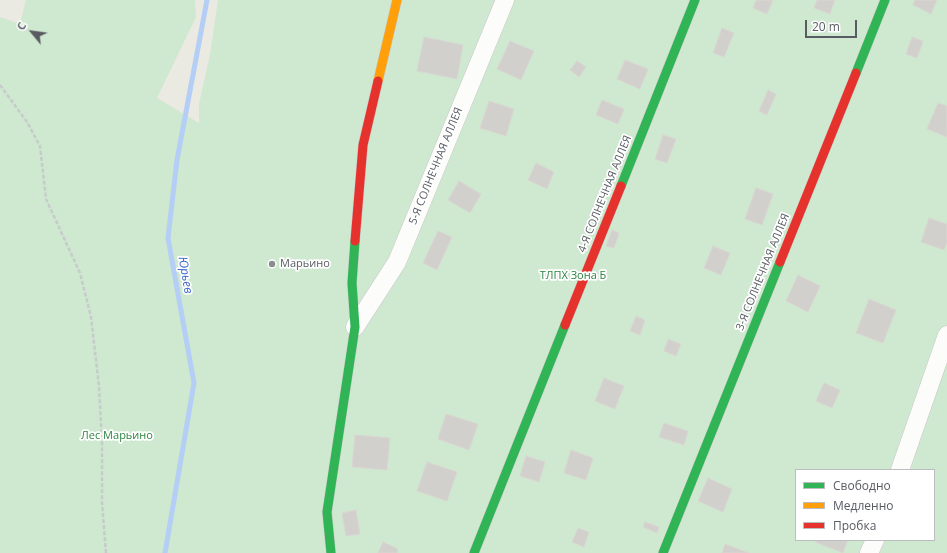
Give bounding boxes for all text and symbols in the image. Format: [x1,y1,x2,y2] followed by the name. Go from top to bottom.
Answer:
[12,12,52,52] north arrow
[807,12,859,38] scale bar
[812,18,840,35] text: 20 m
[13,19,29,33] text: С
[406,106,466,226] street label: 5-Я СОЛНЕЧНАЯ АЛЛЕЯ
[575,134,635,254] street label: 4-Я СОЛНЕЧНАЯ АЛЛЕЯ
[733,212,793,332] street label: 3-Я СОЛНЕЧНАЯ АЛЛЕЯ
[175,255,195,295] water label: Юрьев
[280,257,330,271] place label: Марьино
[267,259,277,269] marker: Марьино
[540,269,606,283] park label: ТЛПХ Зона Б
[81,429,153,443] park label: Лес Марьино
[795,469,935,541] legend
[833,477,891,494] text: Свободно
[833,497,893,514] text: Медленно
[833,517,876,534] text: Пробка

